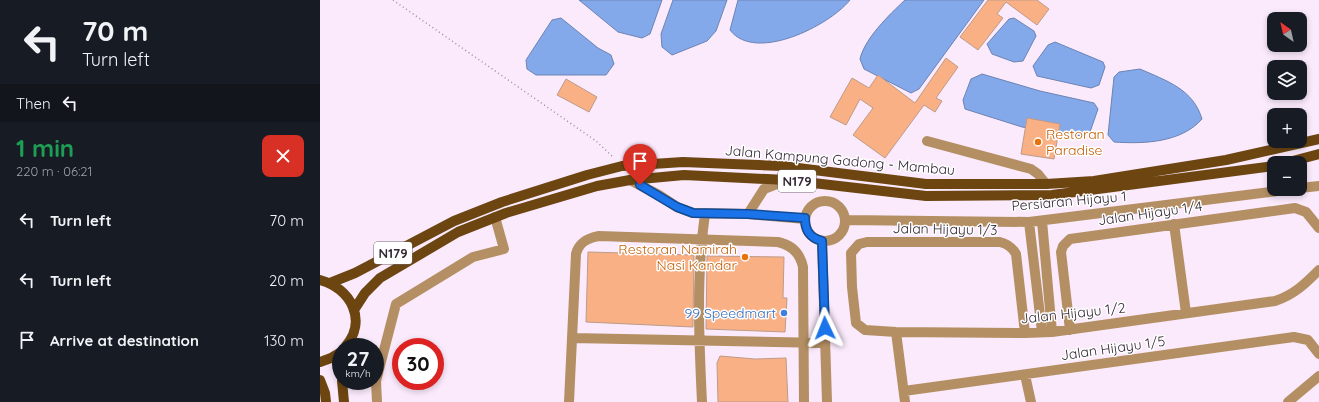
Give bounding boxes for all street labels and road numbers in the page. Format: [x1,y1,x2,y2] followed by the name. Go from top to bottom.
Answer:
[724,141,956,179] street label: Jalan Kampung Gadong - Mambau
[778,170,816,192] road number: N179
[1011,187,1127,215] street label: Persiaran Hijayu 1
[1097,197,1203,229] street label: Jalan Hijayu 1/4
[892,219,998,239] street label: Jalan Hijayu 1/3
[374,242,412,264] road number: N179
[1020,299,1127,327] street label: Jalan Hijayu 1/2
[1060,332,1166,364] street label: Jalan Hijayu 1/5

